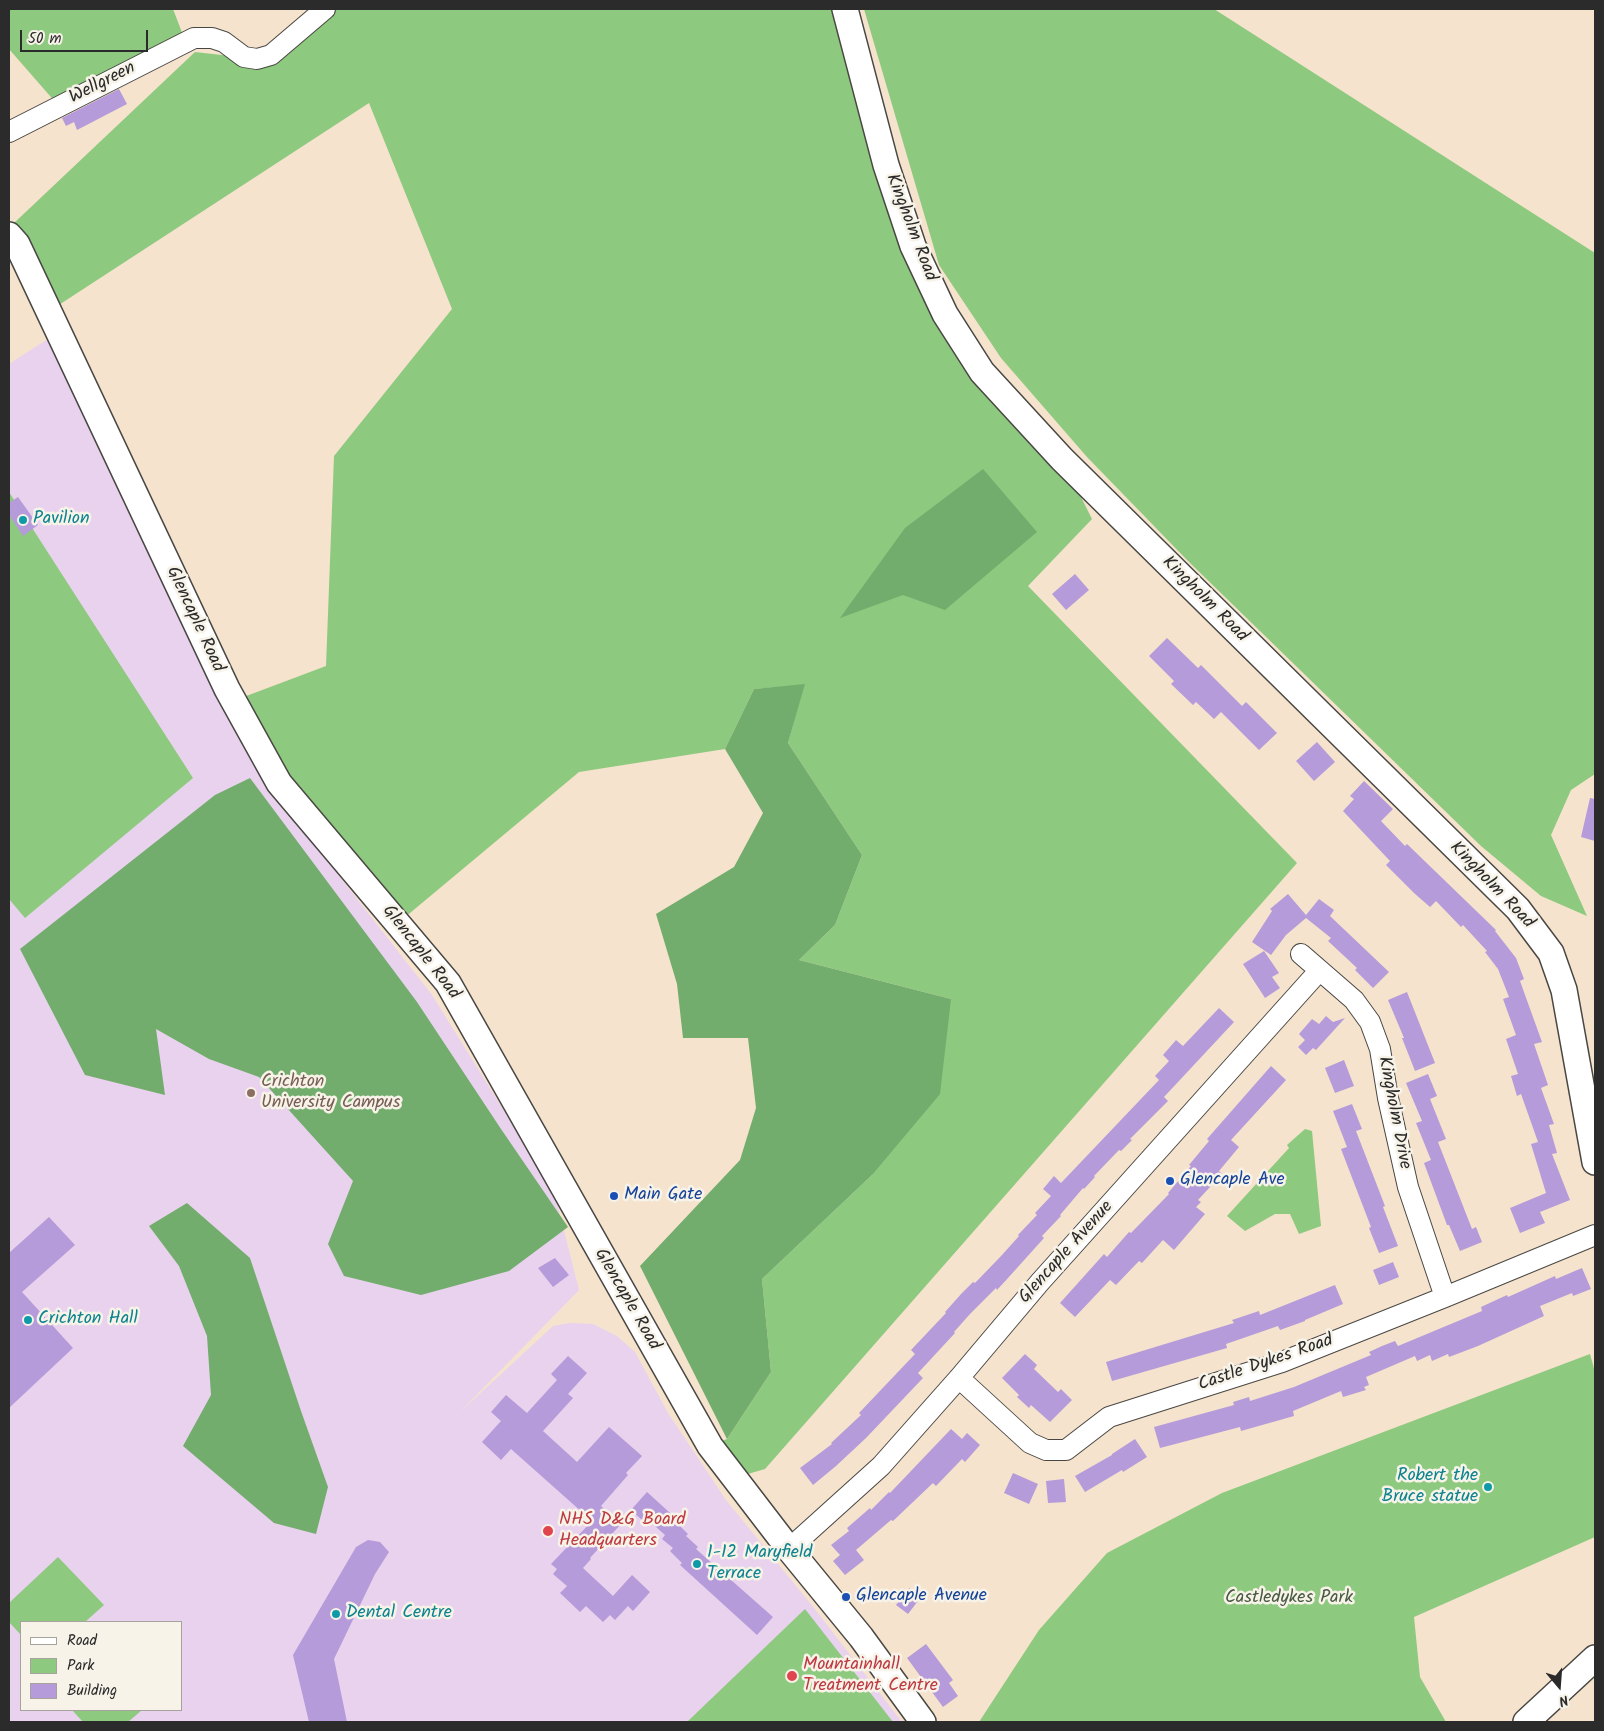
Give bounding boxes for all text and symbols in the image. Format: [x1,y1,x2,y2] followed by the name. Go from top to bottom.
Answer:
[22,20,150,52] scale bar
[28,27,62,51] text: 50 m
[66,58,140,110] street label: Wellgreen
[880,171,940,285] street label: Kingholm Road
[33,509,90,531] place label: Pavilion
[17,514,29,526] marker: Pavilion
[1156,552,1252,648] street label: Kingholm Road
[160,564,228,676] street label: Glencaple Road
[1444,838,1538,934] street label: Kingholm Road
[376,901,464,1005] street label: Glencaple Road
[1371,1055,1415,1171] street label: Kingholm Drive
[261,1072,400,1114] place label: Crichton University Campus
[245,1087,257,1099] marker: Crichton University Campus
[1180,1170,1285,1192] place label: Glencaple Ave
[1164,1175,1176,1187] marker: Glencaple Ave
[624,1185,702,1207] place label: Main Gate
[608,1190,620,1202] marker: Main Gate
[1015,1197,1119,1309] street label: Glencaple Avenue
[588,1245,664,1355] street label: Glencaple Road
[38,1309,138,1331] place label: Crichton Hall
[22,1314,34,1326] marker: Crichton Hall
[1196,1331,1336,1397] street label: Castle Dykes Road
[1382,1466,1478,1508] place label: Robert the Bruce statue
[1482,1481,1494,1493] marker: Robert the Bruce statue
[559,1510,686,1552] place label: NHS D&G Board Headquarters
[541,1524,555,1538] marker: NHS D&G Board Headquarters
[707,1543,812,1586] place label: 1-12 Maryfield Terrace
[691,1558,703,1570] marker: 1-12 Maryfield Terrace
[856,1586,987,1608] place label: Glencaple Avenue
[1225,1588,1353,1610] park label: Castledykes Park
[840,1591,852,1603] marker: Glencaple Avenue
[346,1603,452,1625] place label: Dental Centre
[330,1608,342,1620] marker: Dental Centre
[20,1621,182,1711] legend
[67,1629,97,1653] text: Road
[67,1654,94,1678] text: Park
[803,1655,938,1698] place label: Mountainhall Treatment Centre
[1534,1661,1584,1711] north arrow
[785,1669,799,1683] marker: Mountainhall Treatment Centre
[67,1679,117,1703] text: Building
[1556,1688,1571,1712] text: N

